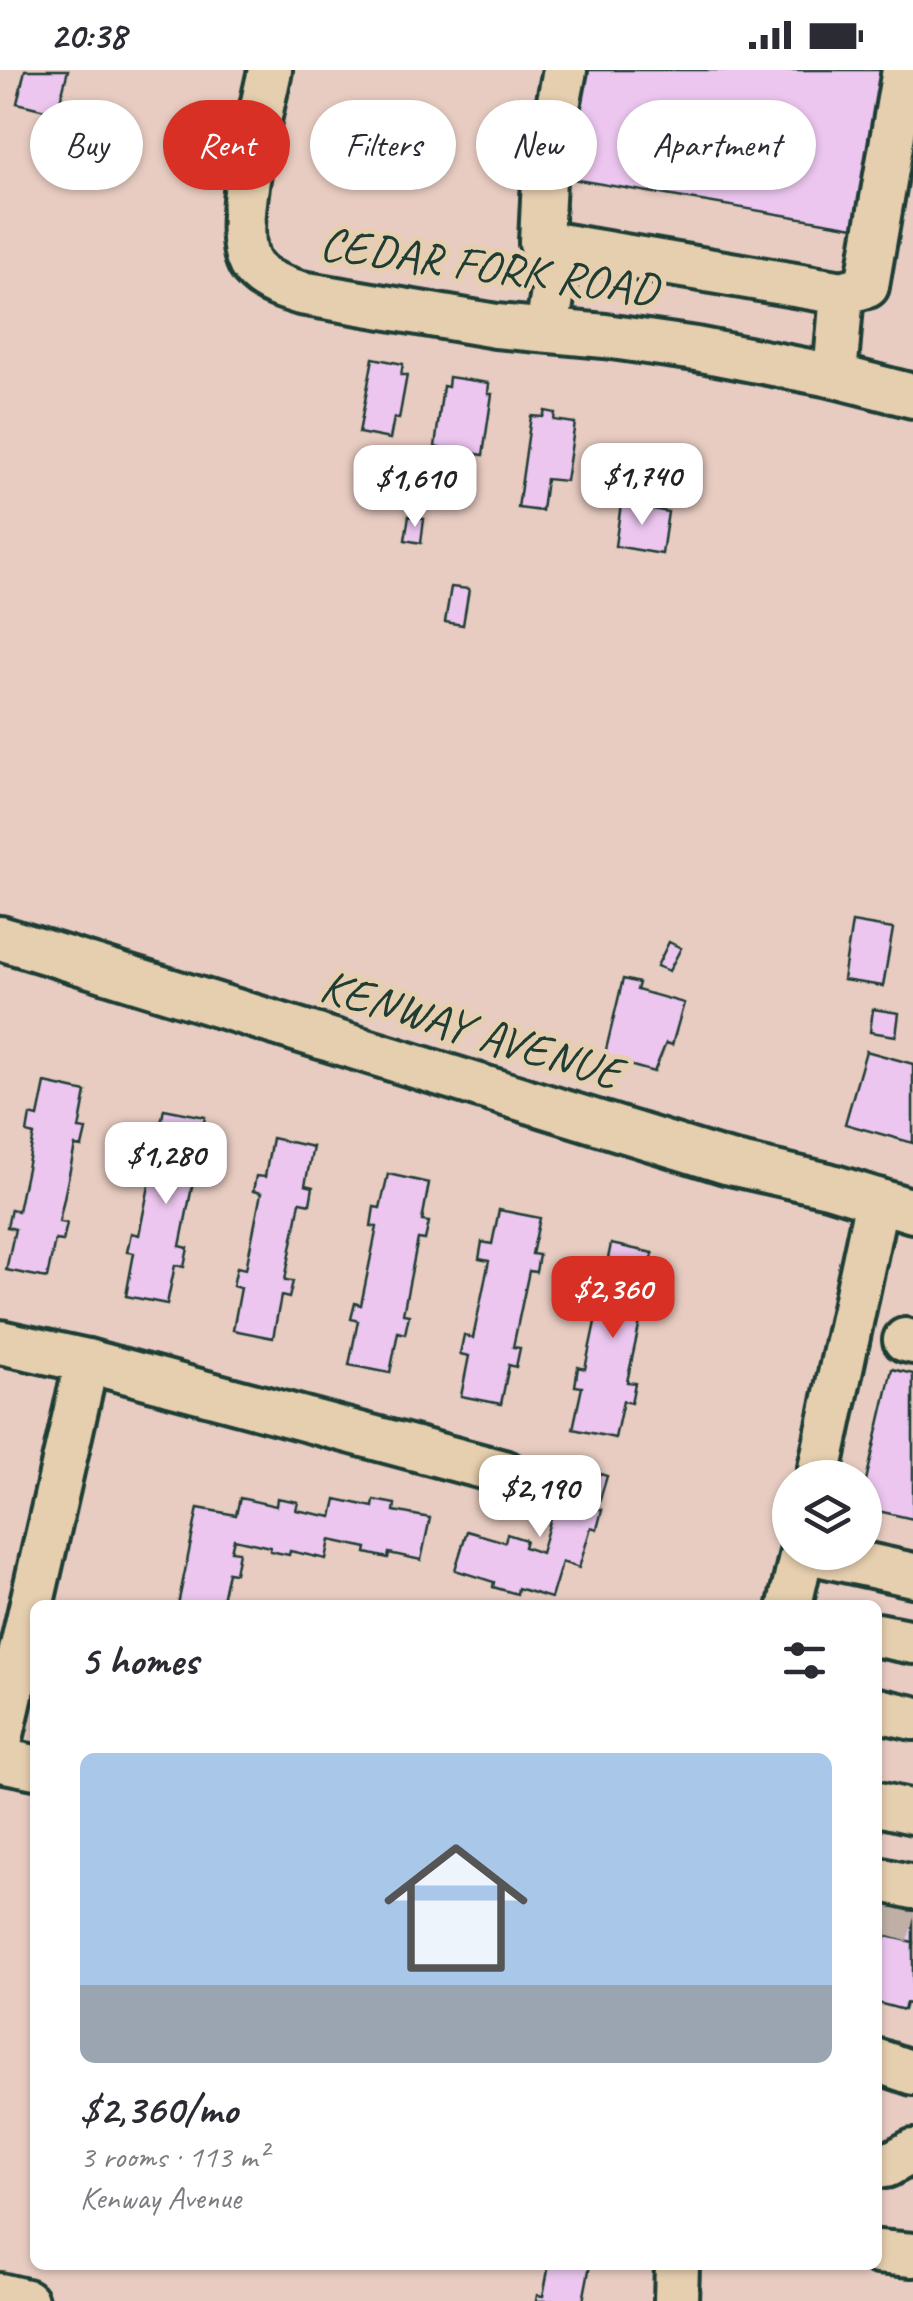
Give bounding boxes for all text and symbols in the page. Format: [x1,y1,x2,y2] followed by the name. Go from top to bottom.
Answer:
[50,12,126,59] text: 20:38
[30,100,143,190] chip: Buy
[163,100,290,190] chip: Rent
[310,100,456,190] chip: Filters
[476,100,597,190] chip: New
[617,100,816,190] chip: Apartment
[316,213,665,320] street label: CEDAR FORK ROAD
[561,443,723,528] pin: $1,740
[334,445,496,530] pin: $1,610
[603,455,681,496] text: $1,740
[375,457,455,498] text: $1,610
[314,955,634,1105] street label: KENWAY AVENUE
[85,1122,247,1207] pin: $1,280
[127,1134,205,1175] text: $1,280
[532,1256,694,1341] pin: $2,360
[573,1268,653,1309] text: $2,360
[459,1455,621,1540] pin: $2,190
[772,1460,882,1570] map controls
[772,1460,882,1570] button: layers
[501,1467,579,1508] text: $2,190
[777,1633,832,1688] icon: filters
[80,1634,198,1687] text: 5 homes
[366,1818,546,1998] icon: home
[80,2083,238,2136] text: $2,360/mo
[80,2136,267,2177] text: 3 rooms · 113 m²
[80,2177,241,2218] text: Kenway Avenue

